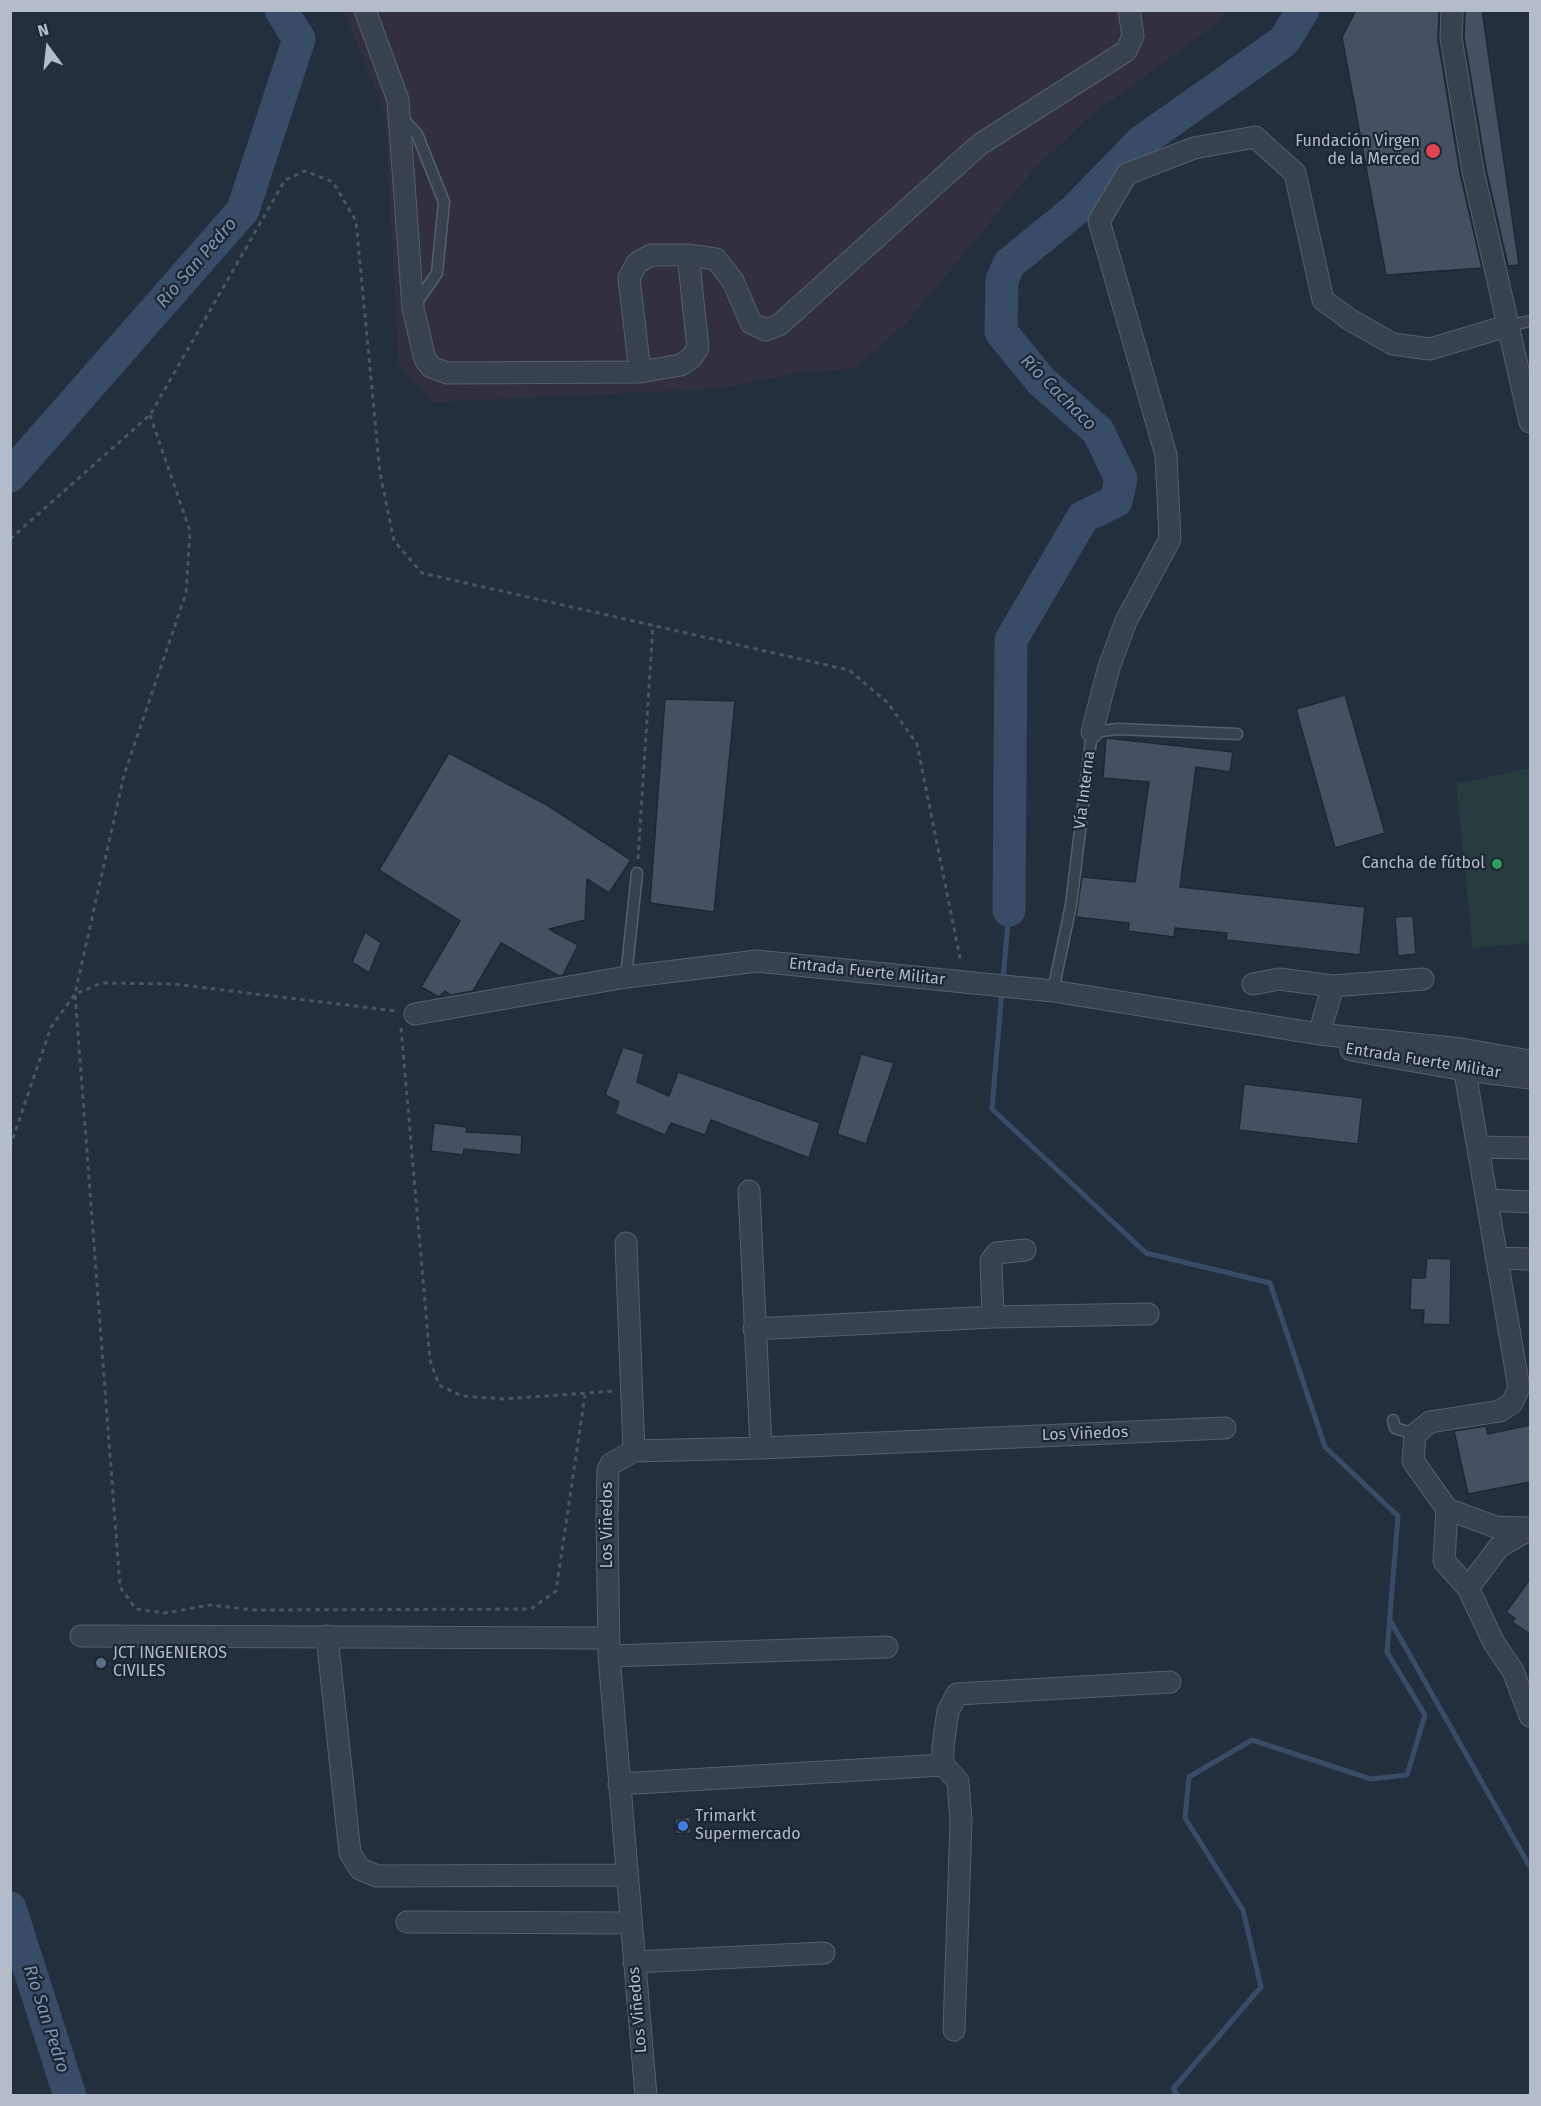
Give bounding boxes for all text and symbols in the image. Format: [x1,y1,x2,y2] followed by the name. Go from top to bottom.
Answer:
[18,18,78,78] north arrow
[36,20,51,41] text: N
[1295,132,1420,170] place label: Fundación Virgen de la Merced
[1424,142,1442,160] marker: Fundación Virgen de la Merced
[152,214,242,312] water label: Río San Pedro
[1016,351,1100,435] water label: Río Cachaco
[1071,750,1099,830] street label: Vía Interna
[1362,854,1485,874] place label: Cancha de fútbol
[1490,857,1504,871] marker: Cancha de fútbol
[788,954,946,990] street label: Entrada Fuerte Militar
[1344,1039,1502,1083] street label: Entrada Fuerte Militar
[1041,1423,1129,1445] street label: Los Viñedos
[598,1482,618,1568] street label: Los Viñedos
[113,1644,227,1682] place label: JCT INGENIEROS CIVILES
[94,1656,108,1670] marker: JCT INGENIEROS CIVILES
[695,1807,801,1845] place label: Trimarkt Supermercado
[676,1819,690,1833] marker: Trimarkt Supermercado
[18,1962,74,2076] water label: Río San Pedro
[625,1966,651,2054] street label: Los Viñedos

